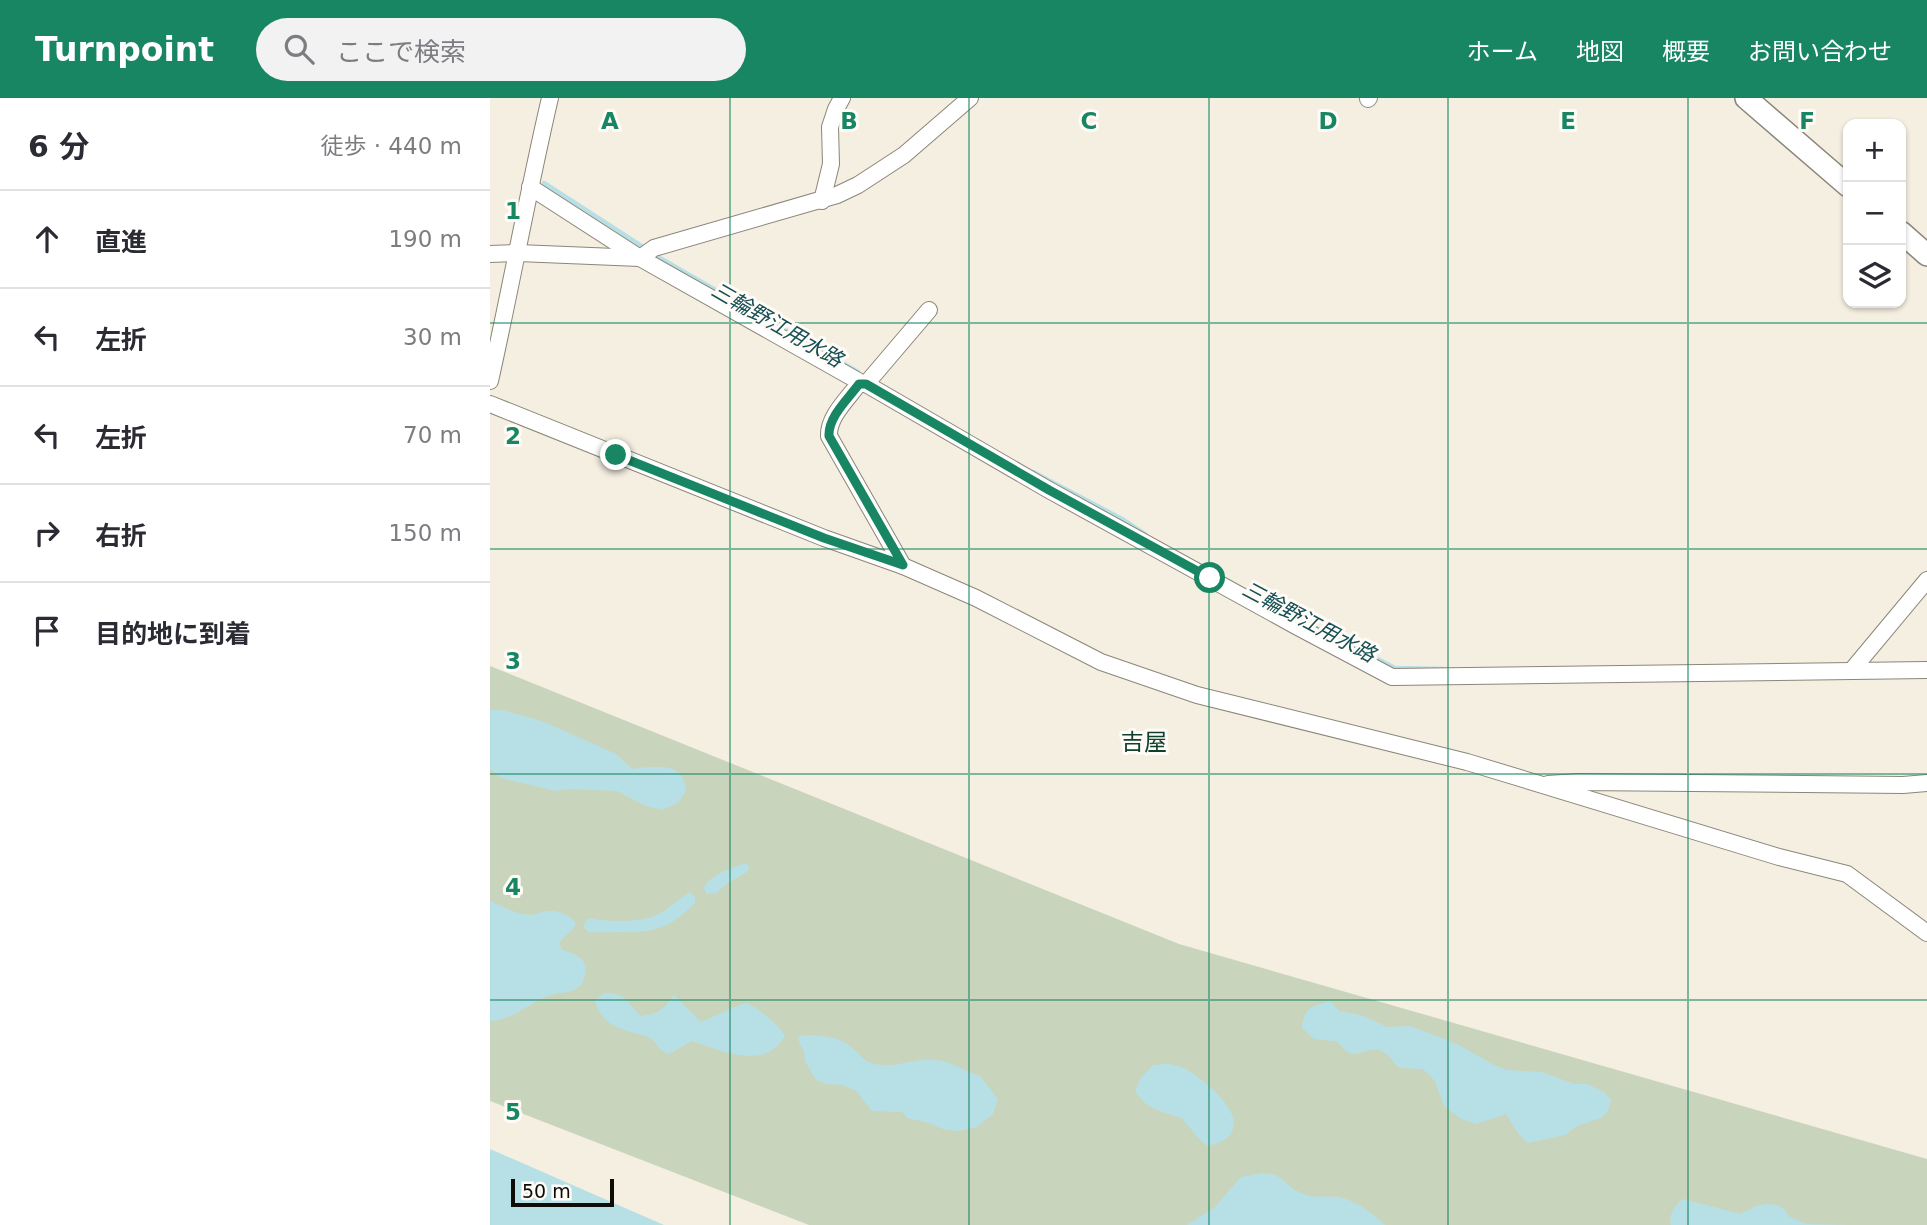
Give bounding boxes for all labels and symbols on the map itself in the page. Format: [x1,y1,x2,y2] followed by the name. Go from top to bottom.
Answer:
[601,108,619,134] text: A
[840,108,858,134] text: B
[1081,108,1097,134] text: C
[1318,108,1338,134] text: D
[1560,108,1576,134] text: E
[1799,108,1815,134] text: F
[505,198,521,224] text: 1
[707,278,848,373] water label: 三輪野江用水路
[505,423,521,449] text: 2
[600,439,631,470] route end
[1194,562,1225,593] route start
[1238,577,1381,668] water label: 三輪野江用水路
[505,648,521,674] text: 3
[1121,729,1167,755] district label: 吉屋
[505,874,521,900] text: 4
[505,1099,521,1125] text: 5
[511,1176,614,1208] scale bar

